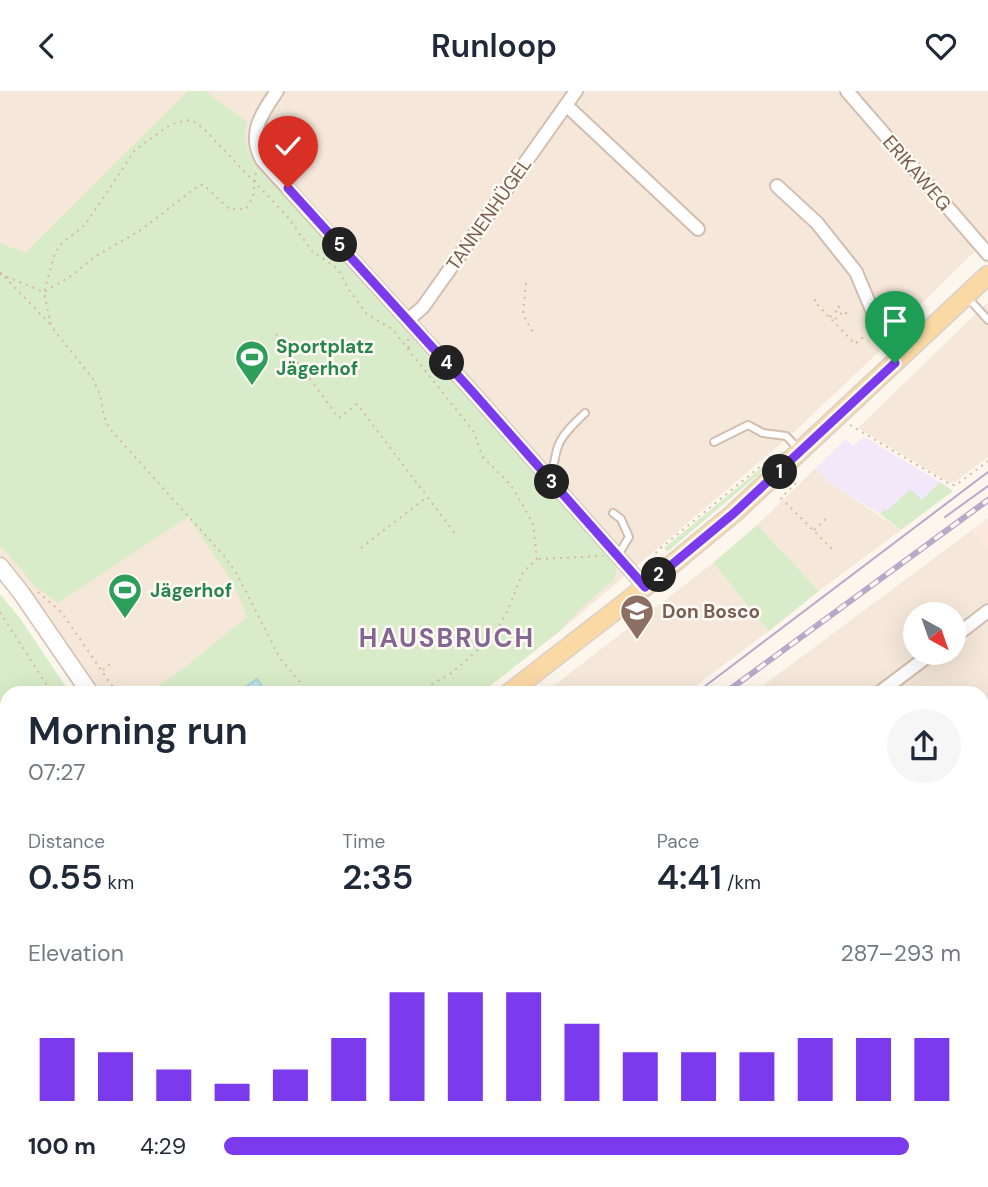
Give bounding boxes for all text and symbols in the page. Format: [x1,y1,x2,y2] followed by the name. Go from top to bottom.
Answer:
[431,25,557,67] text: Runloop
[28,27,66,65] icon: back
[922,27,960,65] icon: heart
[258,116,318,188] pin
[269,127,307,165] icon: check
[877,130,957,216] street label: ERIKAWEG
[441,153,537,275] street label: TANNENHÜGEL
[322,227,358,263] pin: 5
[334,232,345,257] text: 5
[865,291,925,363] pin
[876,302,914,340] icon: arrive
[276,334,374,381] place label: Sportplatz Jägerhof
[233,338,271,387] sports icon: Sportplatz Jägerhof
[430,345,464,381] pin: 4
[440,350,453,375] text: 4
[762,455,798,489] pin: 1
[776,459,783,484] text: 1
[534,465,570,499] pin: 3
[546,469,557,494] text: 3
[642,557,676,593] pin: 2
[653,562,664,587] text: 2
[106,571,144,620] sports icon: Jägerhof
[150,578,232,603] place label: Jägerhof
[618,592,656,641] school or university icon: Don Bosco
[662,599,760,624] place label: Don Bosco
[903,602,966,665] north arrow
[903,602,966,665] map controls
[359,621,535,655] district label: HAUSBRUCH
[28,706,248,756] text: Morning run
[887,709,961,783] button: share
[28,757,85,787] text: 07:27
[28,829,105,854] text: Distance
[342,829,385,854] text: Time
[657,829,699,854] text: Pace
[28,854,103,900] text: 0.55
[342,854,413,900] text: 2:35
[657,854,722,900] text: 4:41
[103,870,134,895] text: km
[722,870,761,895] text: /km
[28,938,124,968] text: Elevation
[841,938,961,968] text: 287–293 m
[28,1131,96,1161] text: 100 m
[140,1131,186,1161] text: 4:29

